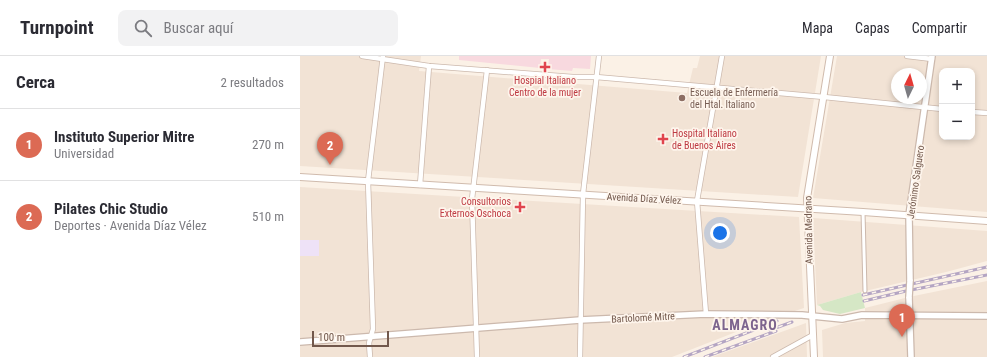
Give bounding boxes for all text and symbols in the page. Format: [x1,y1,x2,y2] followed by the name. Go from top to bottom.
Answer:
[118,10,398,46] search box
[20,16,94,39] text: Turnpoint
[132,17,154,39] icon: search
[164,19,233,37] text: Buscar aquí
[802,20,833,36] text: Mapa
[855,20,890,36] text: Capas
[912,20,967,36] text: Compartir
[539,61,551,73] marker: Hospial Italiano Centro de la mujer
[891,68,927,104] north arrow
[939,68,975,140] map controls
[939,68,975,104] button: +
[16,72,55,92] text: Cerca
[220,75,284,90] text: 2 resultados
[509,75,581,98] place label: Hospial Italiano Centro de la mujer
[690,87,778,110] place label: Escuela de Enfermería del Htal. Italiano
[677,93,687,103] marker: Escuela de Enfermería del Htal. Italiano
[939,104,975,140] button: −
[54,128,194,146] text: Instituto Superior Mitre
[672,128,737,151] place label: Hospital Italiano de Buenos Aires
[317,132,343,165] pin: 2
[657,133,669,145] marker: Hospital Italiano de Buenos Aires
[26,137,32,152] text: 1
[252,137,284,152] text: 270 m
[905,145,926,220] street label: Jerónimo Salguero
[54,146,114,161] text: Universidad
[606,191,682,206] street label: Avenida Díaz Vélez
[440,196,511,219] place label: Consultorios Externos Oschoca
[802,196,815,264] street label: Avenida Medrano
[54,200,168,218] text: Pilates Chic Studio
[514,201,526,213] marker: Consultorios Externos Oschoca
[26,209,32,224] text: 2
[252,209,284,224] text: 510 m
[54,218,207,233] text: Deportes · Avenida Díaz Vélez
[710,223,730,243] your location
[889,304,915,337] pin: 1
[611,310,675,325] street label: Bartolomé Mitre
[712,317,778,333] district label: ALMAGRO
[312,329,389,348] scale bar
[318,331,345,344] text: 100 m

